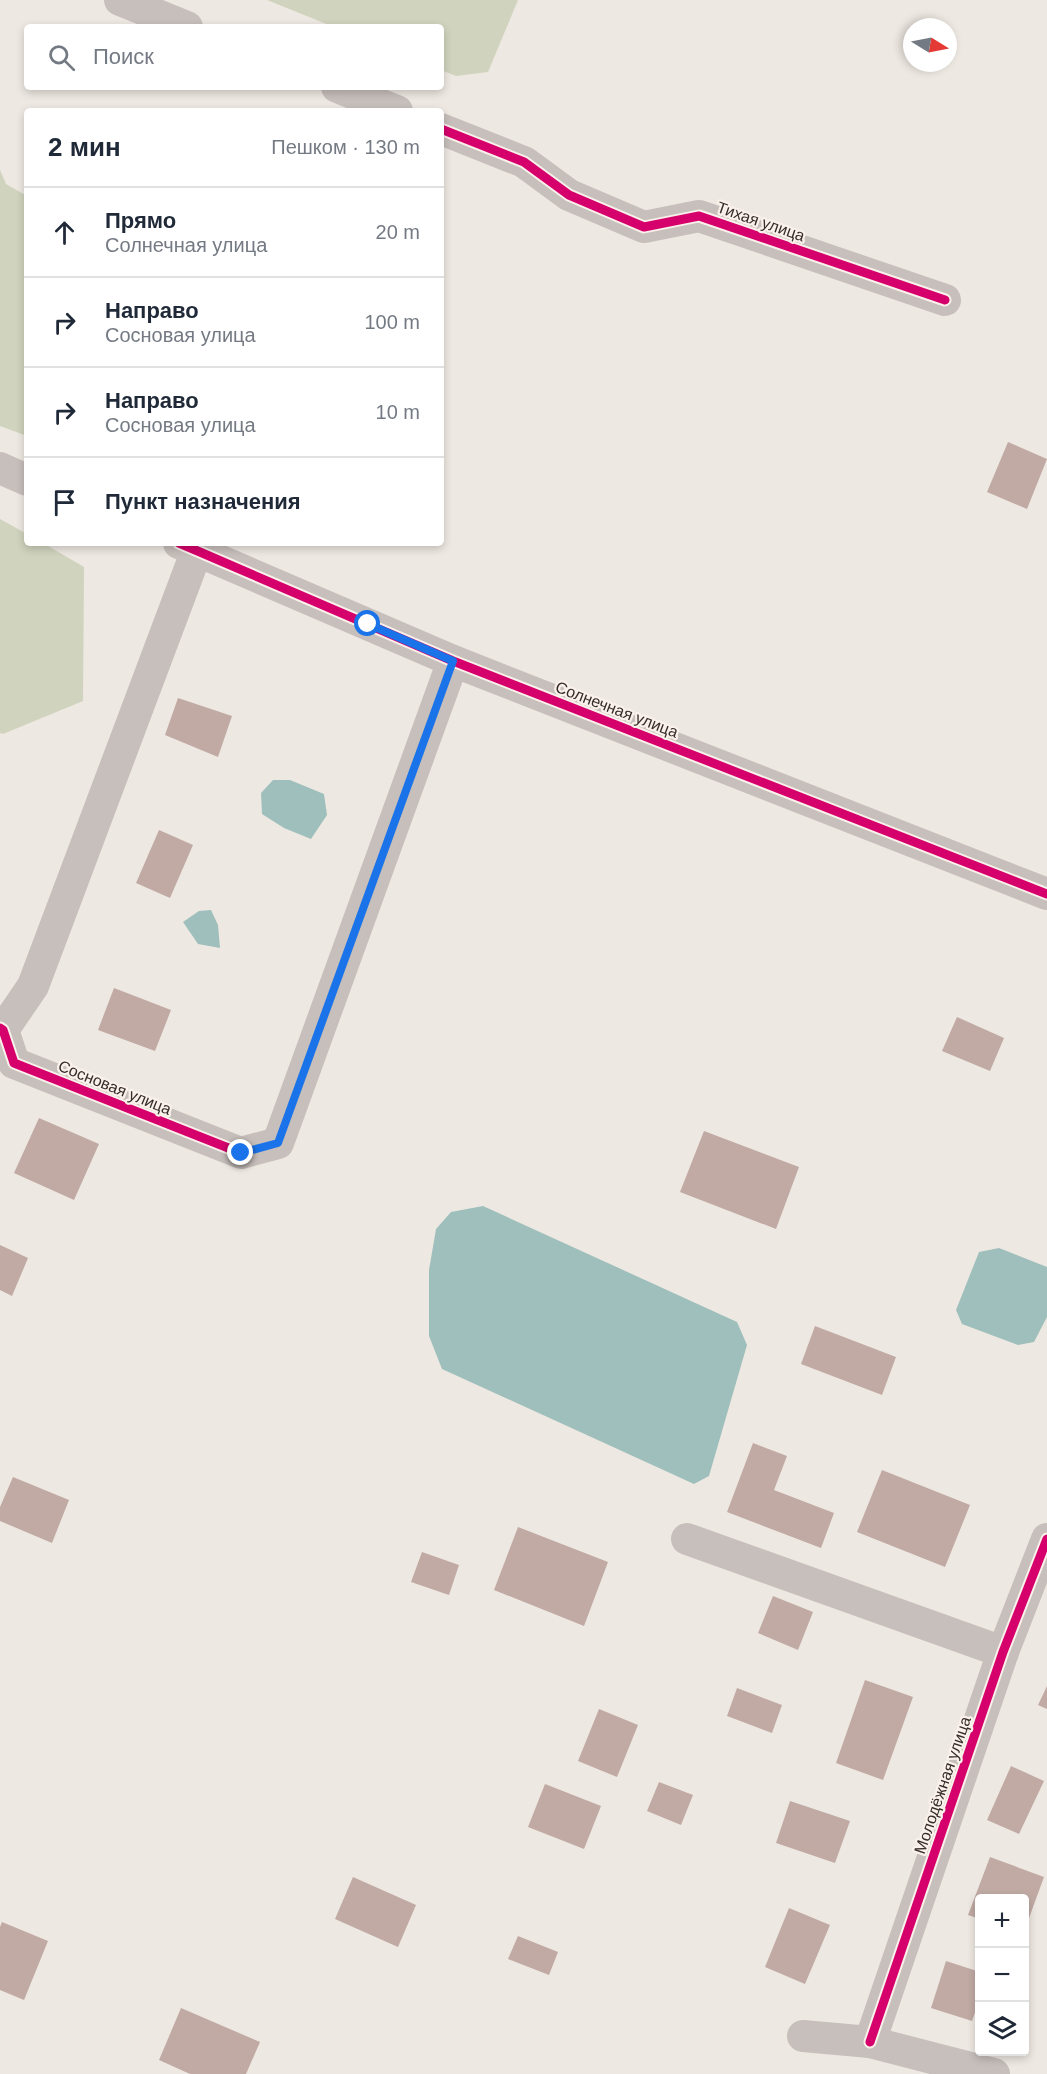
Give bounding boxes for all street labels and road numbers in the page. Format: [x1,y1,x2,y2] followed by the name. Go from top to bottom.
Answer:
[715,198,807,244] street label: Тихая улица
[553,678,681,741] street label: Солнечная улица
[56,1057,174,1118] street label: Сосновая улица
[911,1714,974,1856] street label: Молодёжная улица

